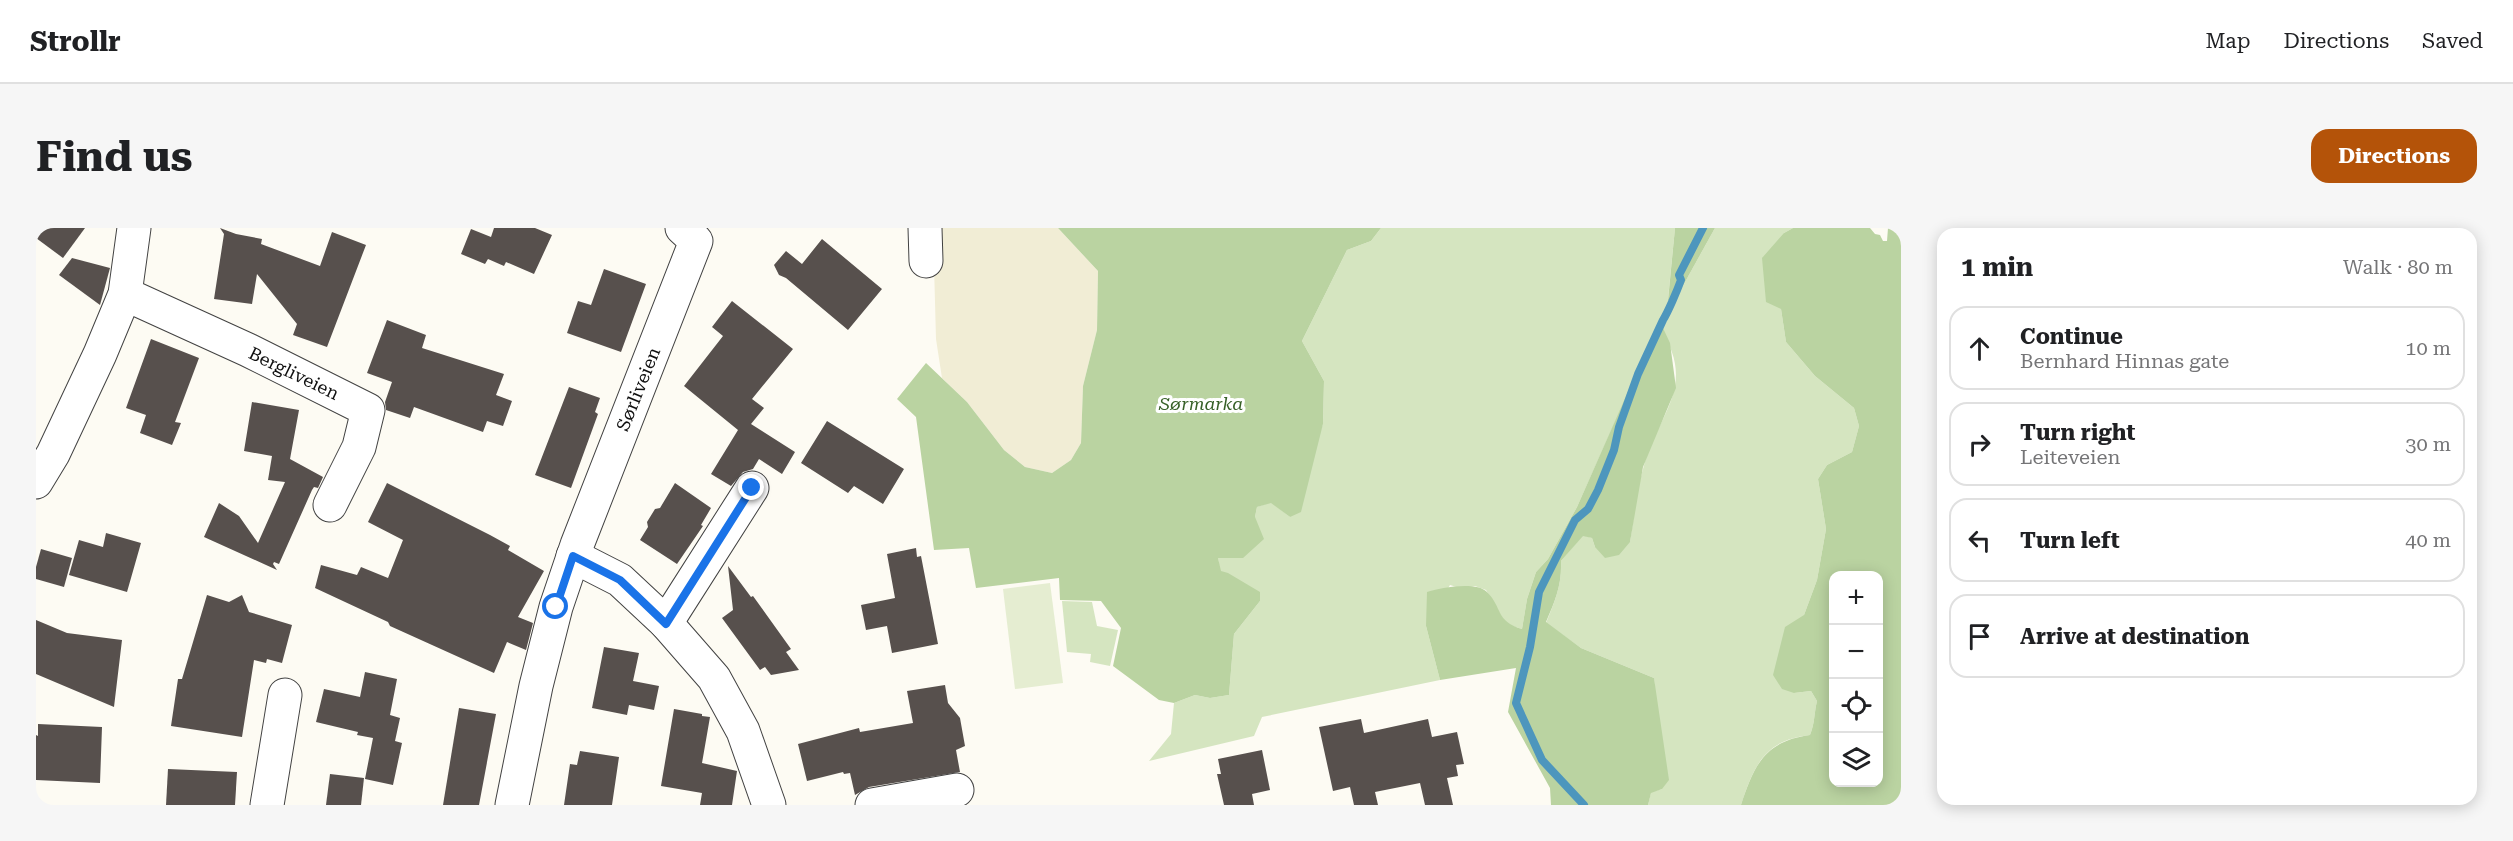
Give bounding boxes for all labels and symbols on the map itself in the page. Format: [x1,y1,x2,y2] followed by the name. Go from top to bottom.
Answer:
[245,342,343,404] street label: Bergliveien
[612,344,664,434] street label: Sørliveien
[1158,393,1243,414] park label: Sørmarka
[738,474,764,500] route end
[542,593,568,619] route start

